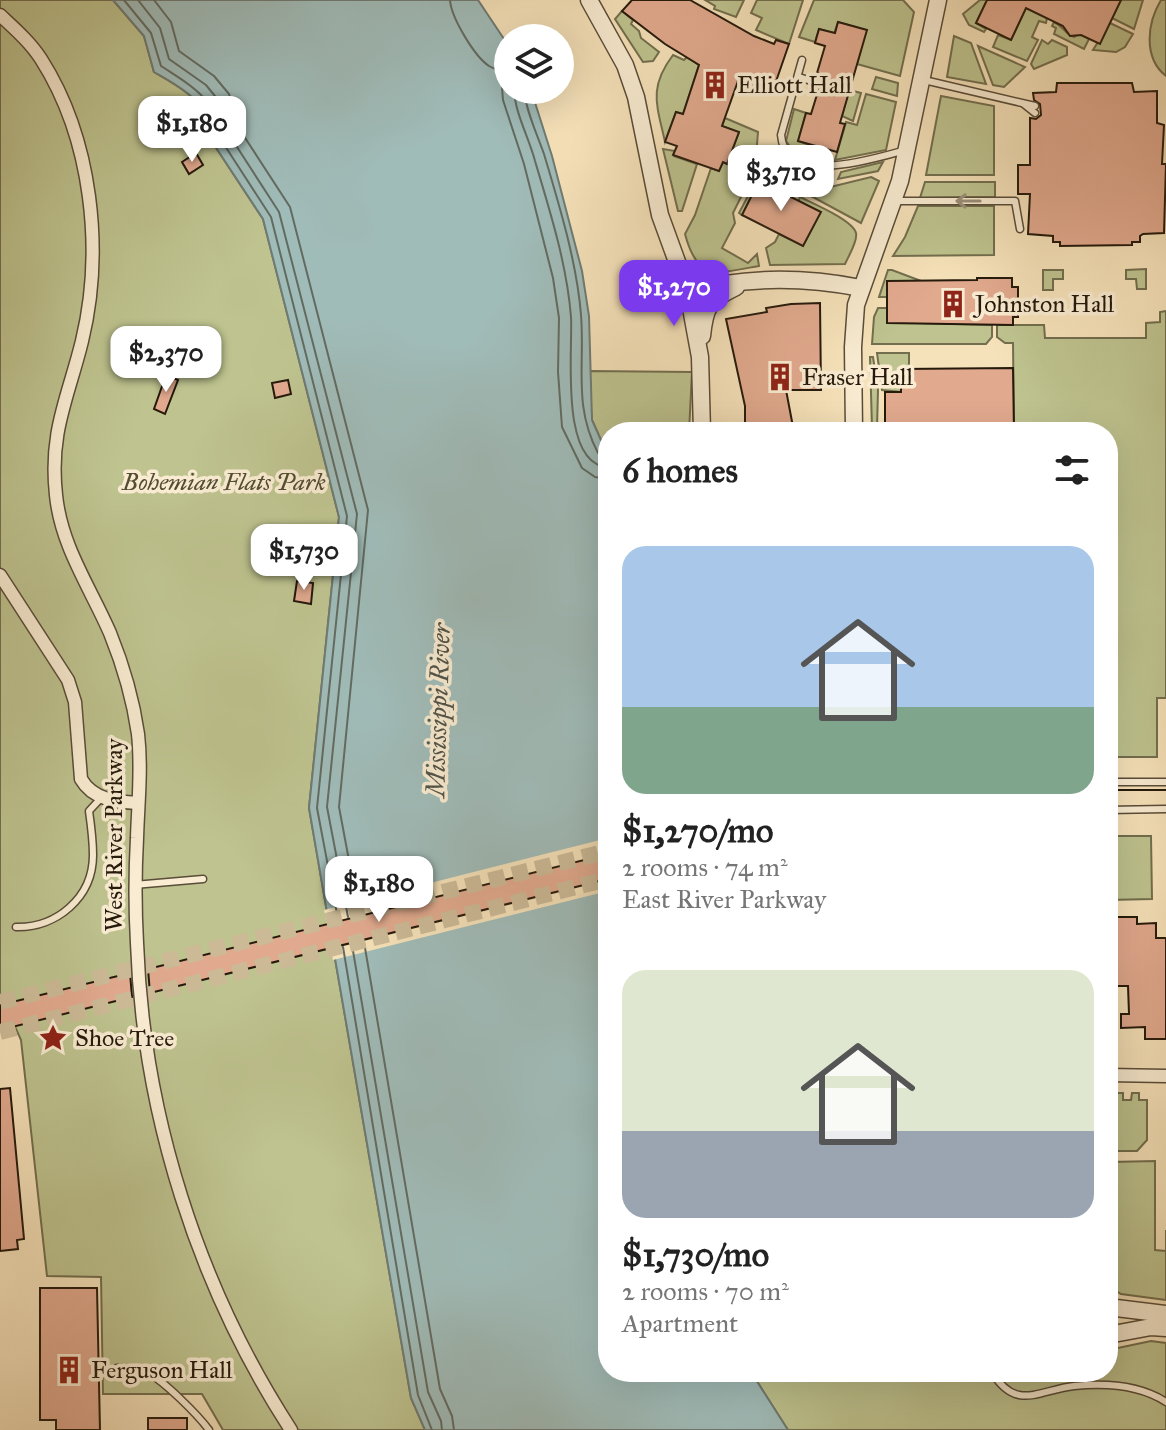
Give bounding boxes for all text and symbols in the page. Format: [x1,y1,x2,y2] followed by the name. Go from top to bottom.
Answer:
[494,24,574,104] map controls
[494,24,574,104] button: layers
[700,70,730,100] building icon: Elliott Hall
[737,70,852,100] place label: Elliott Hall
[127,96,257,164] pin: $1,180
[156,106,228,138] text: $1,180
[716,145,846,213] pin: $3,710
[746,155,816,187] text: $3,710
[955,193,982,209] one-way arrow
[609,260,739,328] pin: $1,270
[637,270,711,302] text: $1,270
[938,289,968,319] building icon: Johnston Hall
[972,289,1115,319] place label: Johnston Hall
[101,326,231,394] pin: $2,370
[128,336,204,368] text: $2,370
[765,362,795,392] building icon: Fraser Hall
[802,362,914,392] place label: Fraser Hall
[1050,448,1094,492] icon: filters
[622,450,738,491] text: 6 homes
[121,467,326,497] park label: Bohemian Flats Park
[239,524,369,592] pin: $1,730
[269,534,339,566] text: $1,730
[786,598,930,742] icon: home
[419,621,458,801] water label: Mississippi River
[99,738,129,931] street label: West River Parkway
[622,810,773,851] text: $1,270/mo
[622,851,788,883] text: 2 rooms · 74 m²
[314,856,444,924] pin: $1,180
[343,866,415,898] text: $1,180
[622,883,826,915] text: East River Parkway
[786,1022,930,1166] icon: home
[38,1023,68,1053] place icon: Shoe Tree
[75,1023,174,1053] place label: Shoe Tree
[622,1234,769,1275] text: $1,730/mo
[622,1275,789,1307] text: 2 rooms · 70 m²
[622,1307,738,1339] text: Apartment
[54,1355,84,1385] building icon: Ferguson Hall
[91,1355,233,1385] place label: Ferguson Hall

